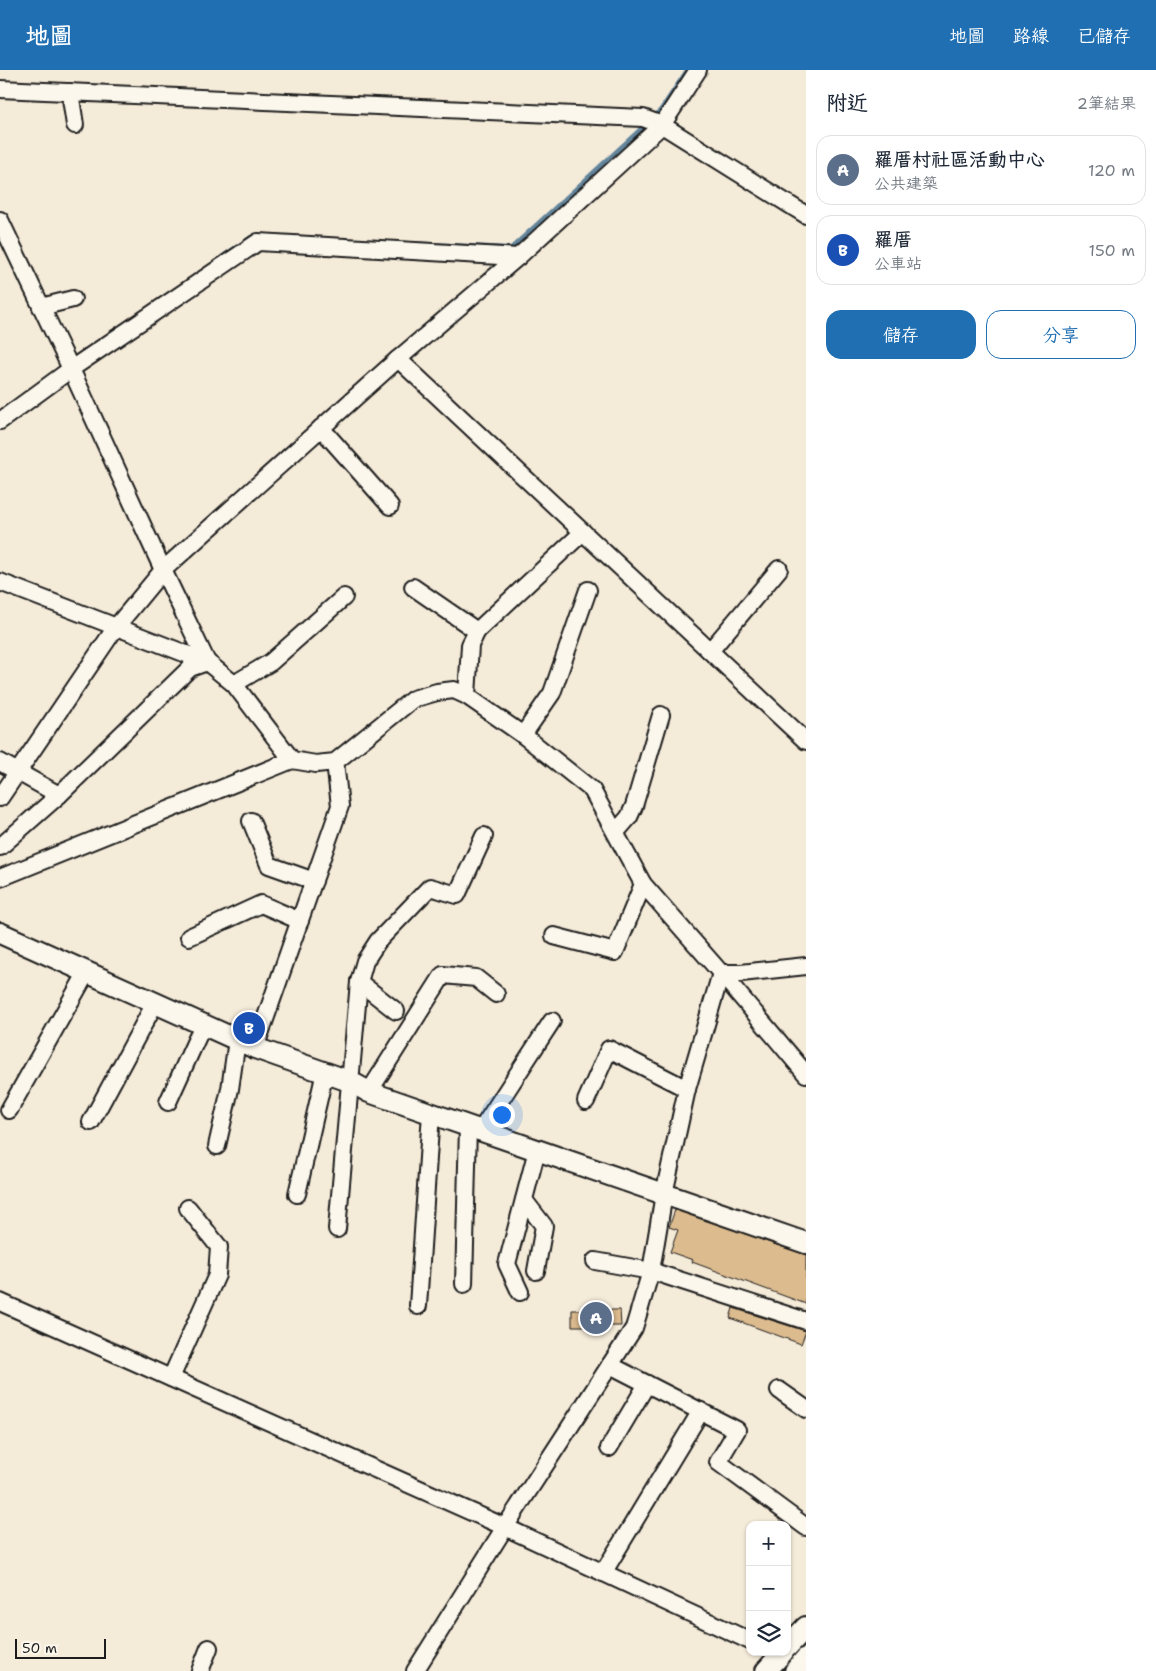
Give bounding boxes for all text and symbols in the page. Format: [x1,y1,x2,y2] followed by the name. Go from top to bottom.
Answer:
[25,20,73,52] text: 地圖
[949,24,985,48] text: 地圖
[1013,24,1049,48] text: 路線
[1077,24,1131,48] text: 已儲存
[826,89,868,117] text: 附近
[1077,93,1136,114] text: 2筆結果
[874,147,1045,172] text: 羅厝村社區活動中心
[837,160,849,181] text: A
[1088,160,1135,181] text: 120 m
[874,173,938,194] text: 公共建築
[874,227,912,252] text: 羅厝
[838,240,848,261] text: B
[1088,240,1135,261] text: 150 m
[874,253,922,274] text: 公車站
[826,310,976,359] button: 儲存
[986,310,1136,359] button: 分享
[233,1009,265,1047] pin: B
[489,1102,515,1128] your location
[580,1299,612,1337] pin: A
[746,1521,791,1656] map controls
[746,1521,791,1566] button: +
[746,1566,791,1611] button: −
[746,1611,791,1656] button: layers
[15,1636,106,1659] scale bar
[22,1639,57,1657] text: 50 m

